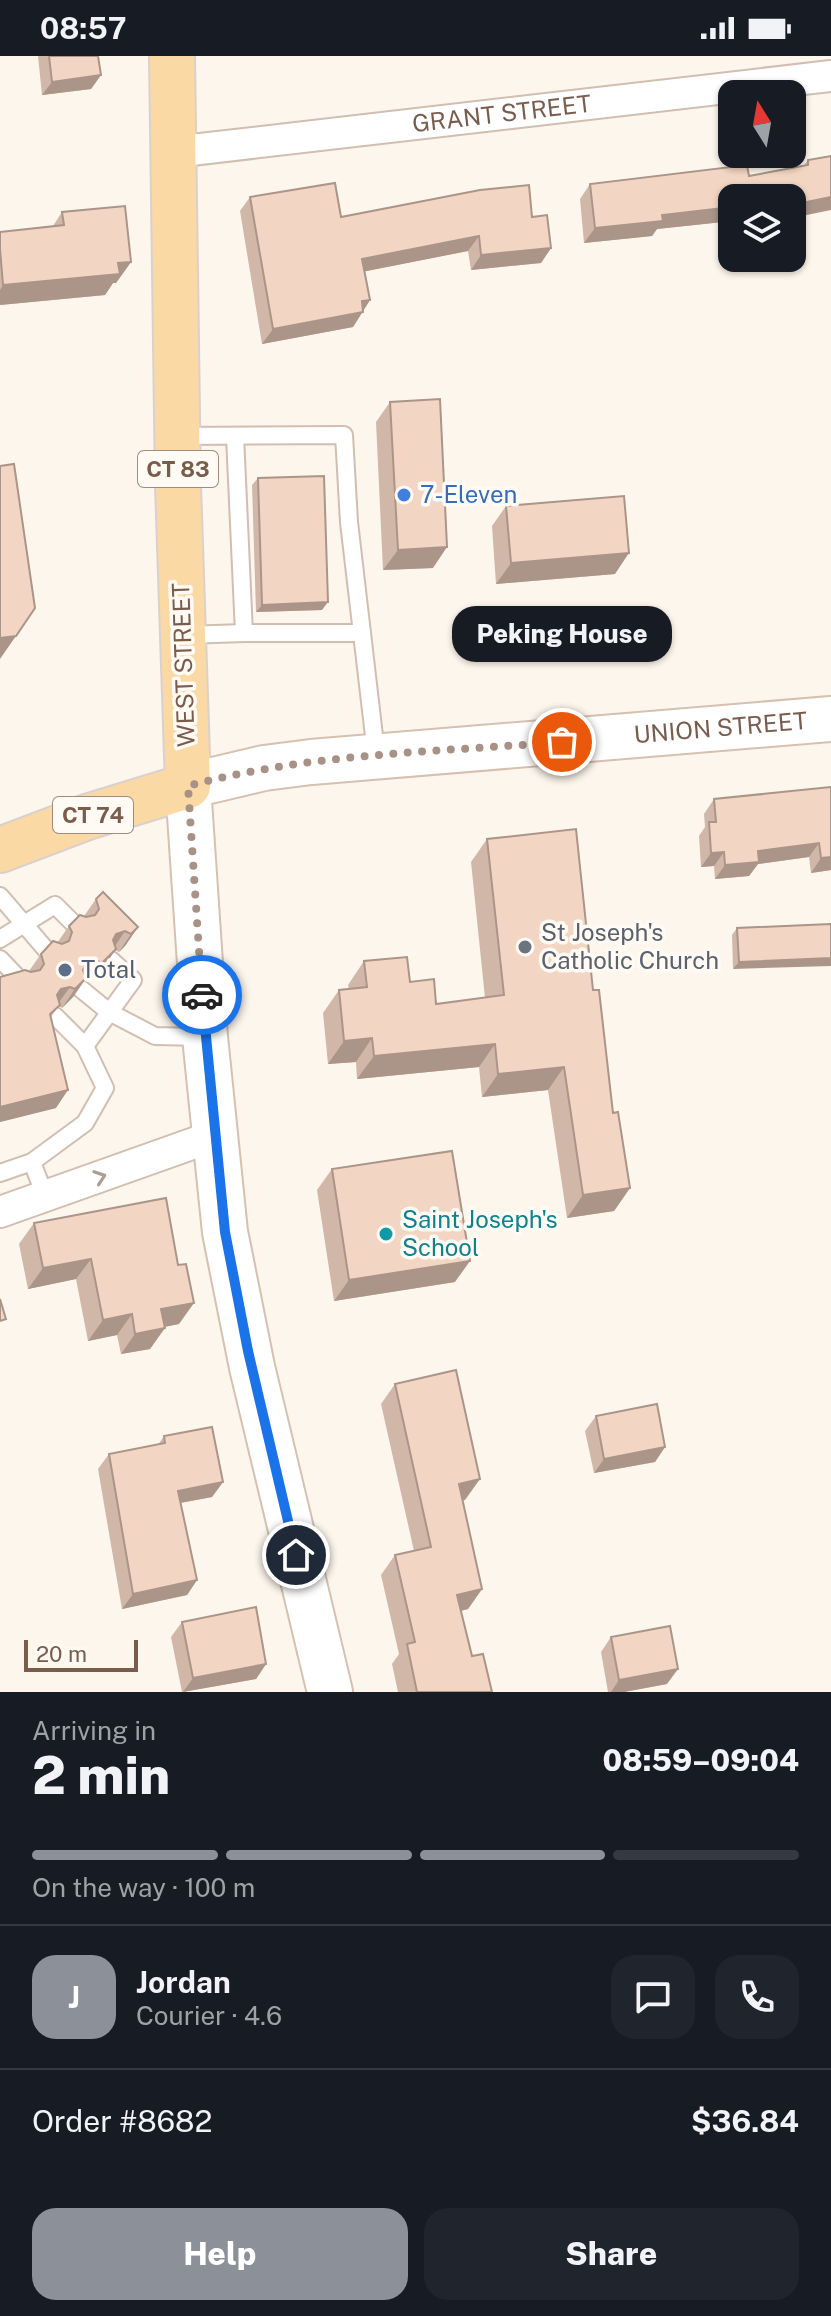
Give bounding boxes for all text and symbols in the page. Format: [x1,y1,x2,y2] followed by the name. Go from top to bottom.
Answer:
[40,10,127,46] text: 08:57
[718,80,806,168] north arrow
[718,80,806,272] map controls
[411,89,593,137] street label: GRANT STREET
[718,184,806,272] button: layers
[138,451,218,487] road number: CT 83
[420,480,517,508] place label: 7-Eleven
[395,486,413,504] marker: 7-Eleven
[166,582,200,748] street label: WEST STREET
[452,606,672,662] callout: Peking House
[476,618,648,649] text: Peking House
[633,706,808,748] street label: UNION STREET
[528,708,596,776] pin
[540,720,584,764] icon: bag
[53,797,133,833] road number: CT 74
[541,918,719,974] place label: St Joseph's Catholic Church
[516,938,534,956] marker: St Joseph's Catholic Church
[81,955,136,983] place label: Total
[162,955,242,1035] courier
[56,961,74,979] marker: Total
[180,973,224,1017] icon: car
[92,1170,106,1186] one-way arrow
[402,1205,558,1261] place label: Saint Joseph's School
[377,1225,395,1243] marker: Saint Joseph's School
[262,1521,330,1589] pin
[274,1533,318,1577] icon: home
[24,1636,138,1672] scale bar
[36,1641,87,1667] text: 20 m
[32,1715,156,1746] text: Arriving in
[602,1742,799,1778] text: 08:59–09:04
[32,1745,170,1806] text: 2 min
[32,1872,255,1903] text: On the way · 100 m
[611,1955,695,2039] button: chat
[715,1955,799,2039] button: phone
[136,1964,231,2000] text: Jordan
[68,1979,80,2015] text: J
[136,2000,282,2031] text: Courier · 4.6
[32,2103,212,2139] text: Order #8682
[691,2103,799,2139] text: $36.84
[32,2208,408,2300] button: Help
[424,2208,799,2300] button: Share

